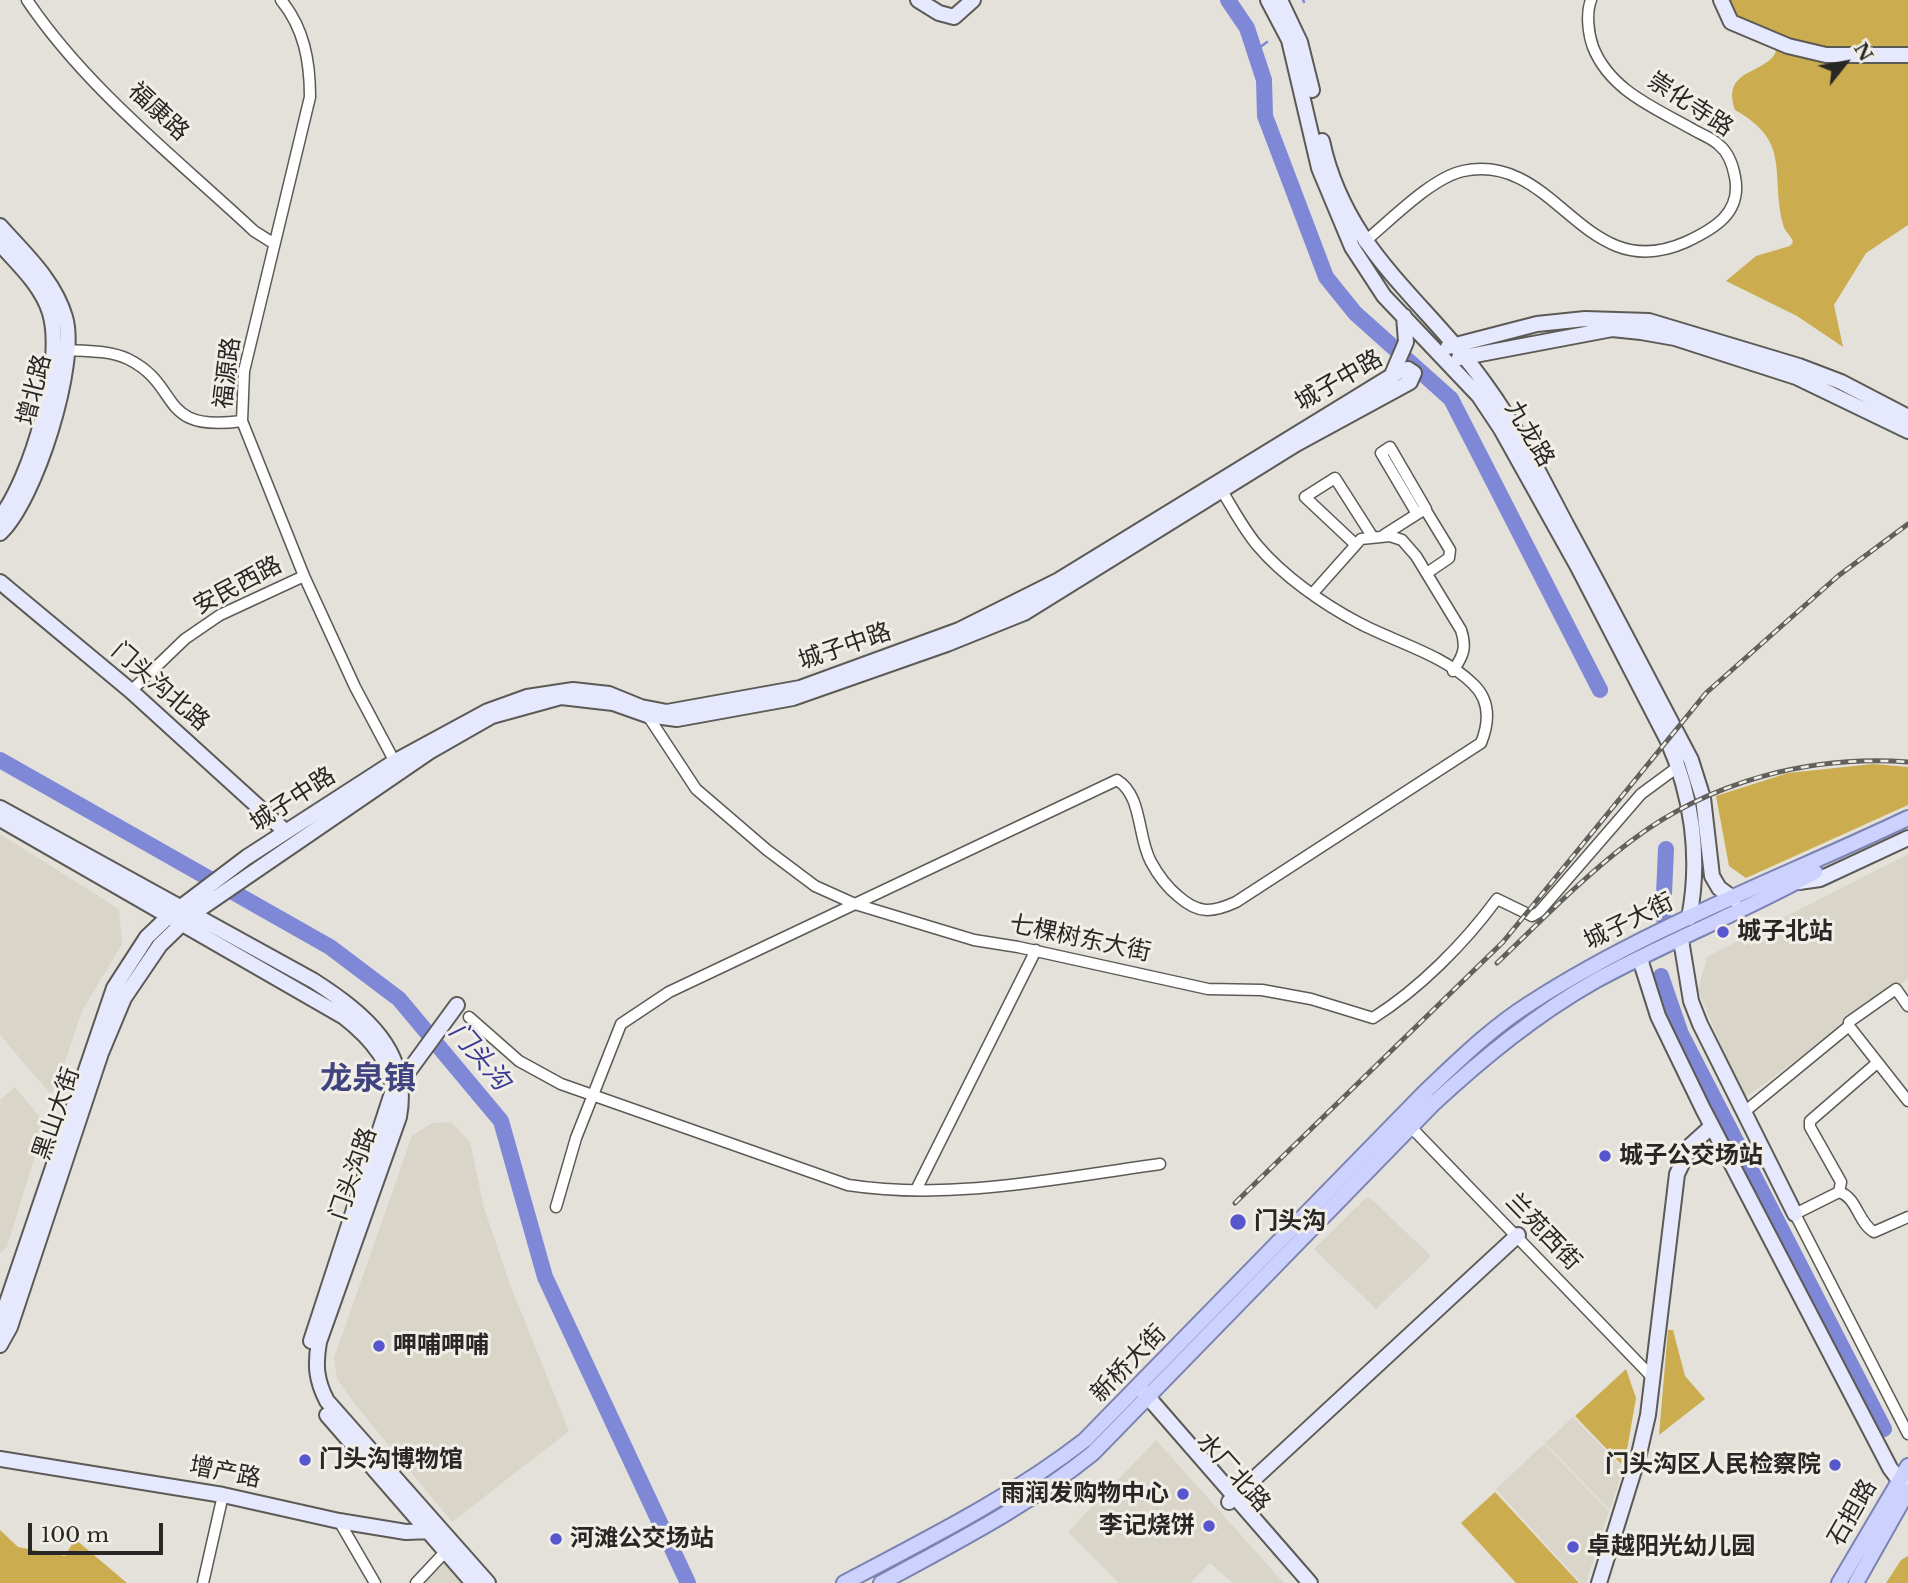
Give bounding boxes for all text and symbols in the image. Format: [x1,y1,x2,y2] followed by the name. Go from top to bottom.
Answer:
[1810,28,1880,98] north arrow
[1849,38,1878,66] text: N
[1642,67,1738,143] street label: 崇化寺路
[122,77,194,147] street label: 福康路
[209,336,247,410] street label: 福源路
[1290,345,1388,417] street label: 城子中路
[12,352,58,428] street label: 增北路
[1498,396,1560,472] street label: 九龙路
[189,551,287,621] street label: 安民西路
[795,618,895,676] street label: 城子中路
[105,637,215,737] street label: 门头沟北路
[245,762,341,838] street label: 城子中路
[1580,888,1678,956] street label: 城子大街
[1007,910,1153,968] street label: 七棵树东大街
[1737,918,1833,946] place label: 城子北站
[1715,924,1731,940] marker: 城子北站
[442,1017,516,1097] water label: 门头沟
[320,1061,416,1099] district label: 龙泉镇
[28,1064,86,1164] street label: 黑山大街
[325,1124,383,1224] street label: 门头沟路
[1619,1142,1763,1170] place label: 城子公交场站
[1597,1148,1613,1164] marker: 城子公交场站
[1499,1187,1587,1277] street label: 兰苑西街
[1254,1208,1326,1236] place label: 门头沟
[1228,1212,1248,1232] marker: 门头沟
[1085,1319,1173,1409] street label: 新桥大街
[393,1332,489,1360] place label: 呷哺呷哺
[371,1338,387,1354] marker: 呷哺呷哺
[1190,1428,1276,1518] street label: 水厂北路
[319,1446,463,1474] place label: 门头沟博物馆
[1605,1451,1821,1479] place label: 门头沟区人民检察院
[187,1452,263,1494] street label: 增产路
[297,1452,313,1468] marker: 门头沟博物馆
[1827,1457,1843,1473] marker: 门头沟区人民检察院
[1823,1475,1883,1551] street label: 石担路
[1001,1480,1169,1508] place label: 雨润发购物中心
[1175,1486,1191,1502] marker: 雨润发购物中心
[32,1510,166,1554] scale bar
[1099,1512,1195,1540] place label: 李记烧饼
[1201,1518,1217,1534] marker: 李记烧饼
[41,1522,109,1548] text: 100 m
[570,1525,714,1553] place label: 河滩公交场站
[548,1531,564,1547] marker: 河滩公交场站
[1587,1533,1755,1561] place label: 卓越阳光幼儿园
[1565,1539,1581,1555] marker: 卓越阳光幼儿园

